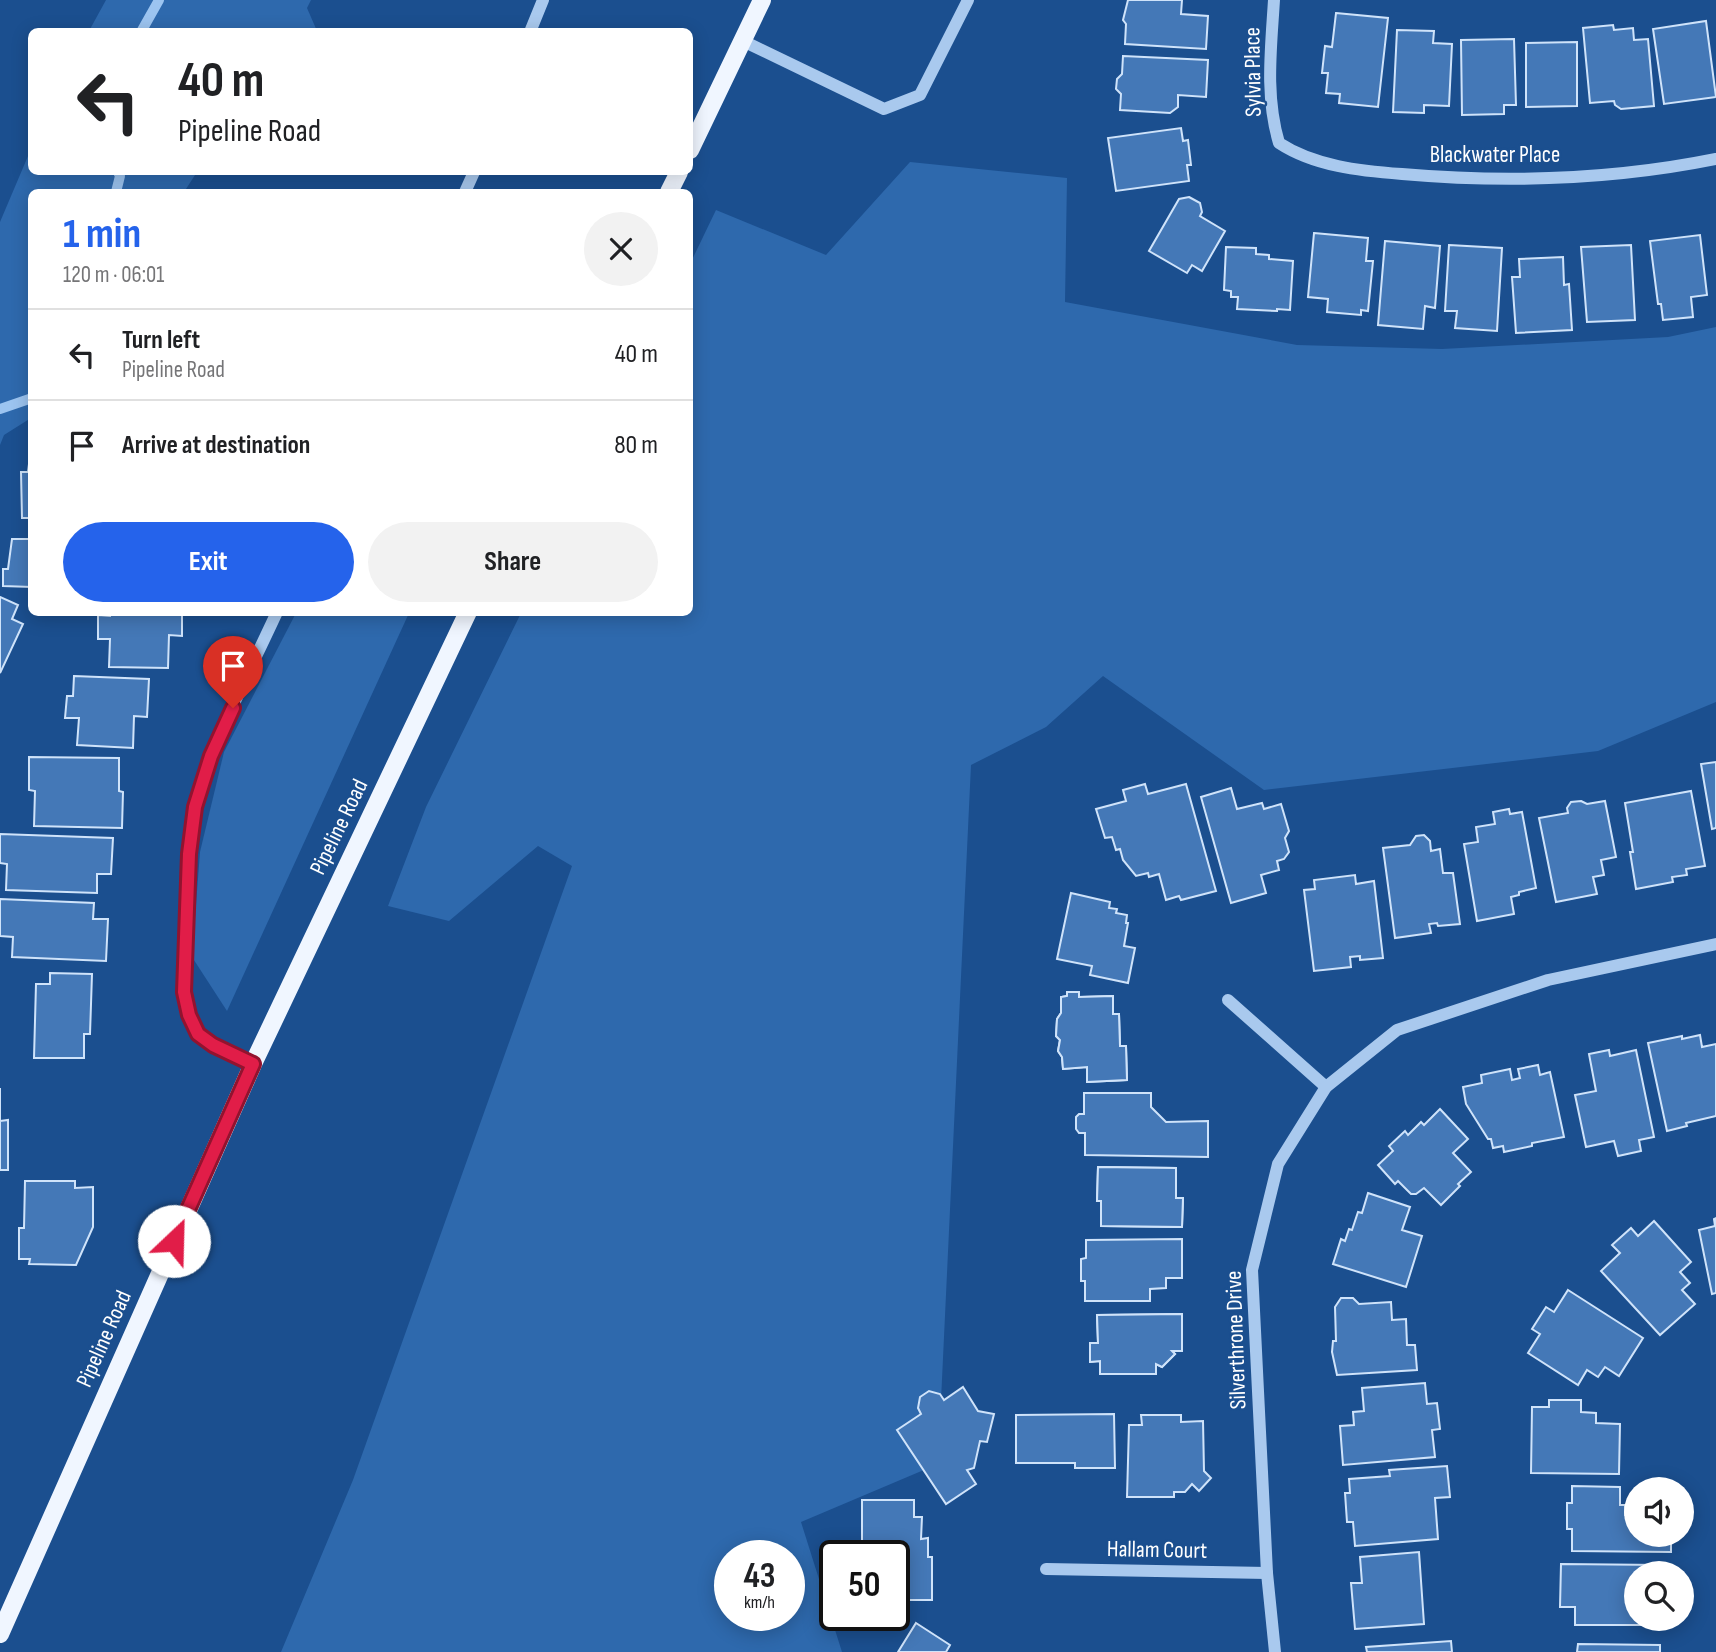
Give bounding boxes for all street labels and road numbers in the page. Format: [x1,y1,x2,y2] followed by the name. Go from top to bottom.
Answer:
[1238,27,1268,117] street label: Sylvia Place
[1430,141,1560,169] street label: Blackwater Place
[304,775,374,879] street label: Pipeline Road
[1220,1270,1252,1410] street label: Silverthrone Drive
[70,1286,138,1392] street label: Pipeline Road
[1107,1535,1207,1565] street label: Hallam Court

